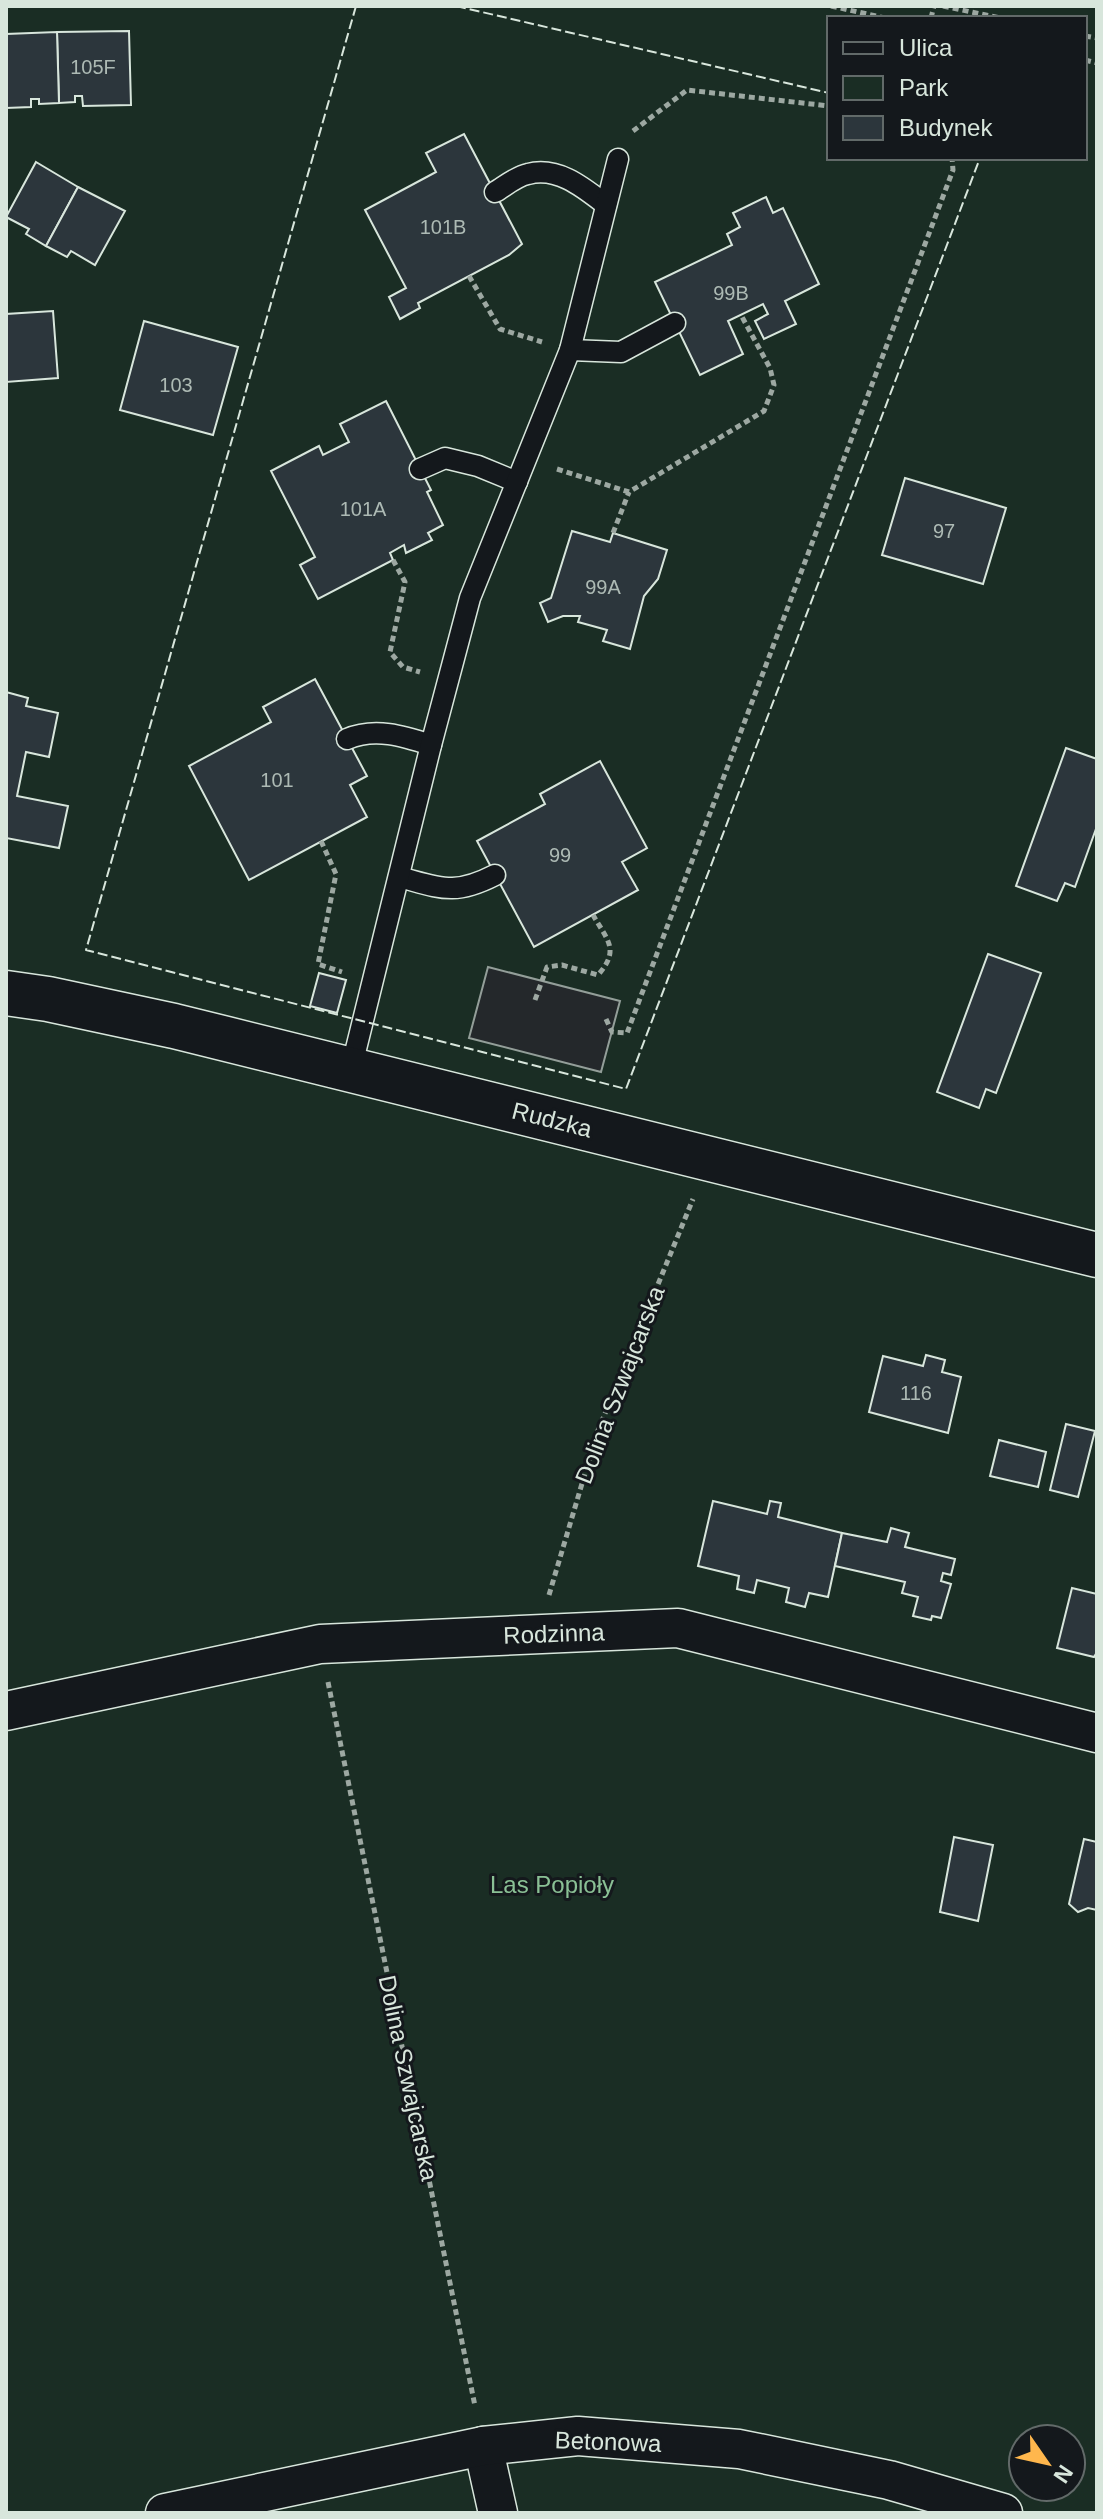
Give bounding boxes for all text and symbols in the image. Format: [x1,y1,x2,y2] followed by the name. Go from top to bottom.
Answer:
[827,16,1087,160] legend
[899,34,953,61] text: Ulica
[70,56,116,78] house number: 105F
[899,74,949,101] text: Park
[899,114,993,141] text: Budynek
[420,216,466,238] house number: 101B
[713,282,749,304] house number: 99B
[159,374,193,396] house number: 103
[340,498,387,520] house number: 101A
[933,520,955,542] house number: 97
[585,576,621,598] house number: 99A
[260,769,294,791] house number: 101
[549,844,571,866] house number: 99
[509,1097,595,1143] street label: Rudzka
[569,1282,670,1487] street label: Dolina Szwajcarska
[900,1382,932,1404] house number: 116
[503,1618,606,1649] street label: Rodzinna
[490,1871,614,1898] park label: Las Popioły
[374,1973,444,2184] street label: Dolina Szwajcarska
[1007,2423,1087,2503] north arrow
[554,2426,662,2457] street label: Betonowa
[1048,2460,1078,2487] text: N

